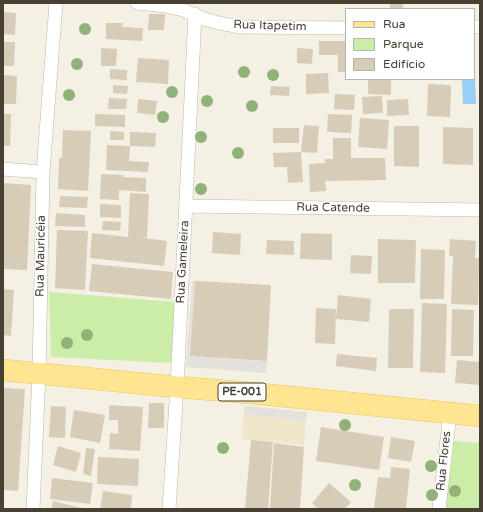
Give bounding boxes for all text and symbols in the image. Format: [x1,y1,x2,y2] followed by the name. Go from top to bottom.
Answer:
[345,8,475,80] legend
[383,17,406,31] text: Rua
[233,18,307,34] street label: Rua Itapetim
[383,37,424,51] text: Parque
[383,57,425,71] text: Edifício
[296,200,370,216] street label: Rua Catende
[33,215,49,297] street label: Rua Mauricéia
[174,220,192,304] street label: Rua Gameleira
[218,383,266,401] road number: PE-001
[434,430,454,492] street label: Rua Flores

